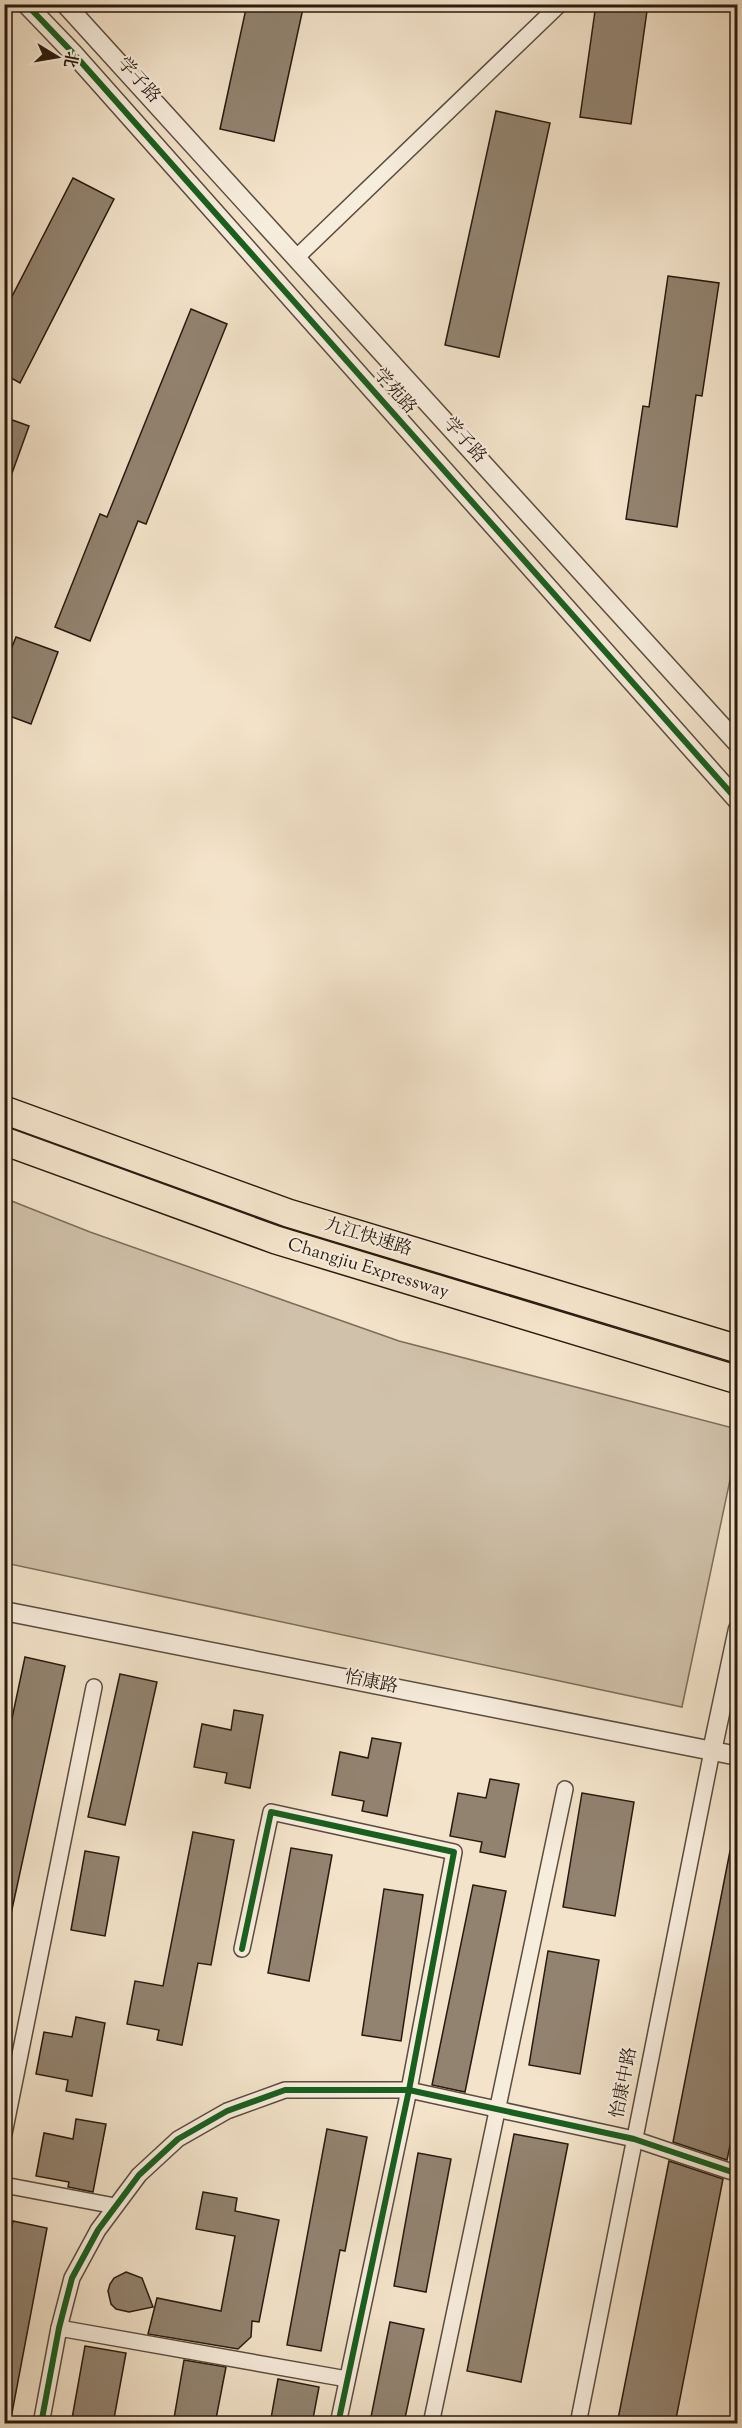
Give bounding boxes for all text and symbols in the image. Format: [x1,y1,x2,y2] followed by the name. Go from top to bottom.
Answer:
[27,27,87,87] north arrow
[56,49,82,69] text: 北
[110,52,166,110] street label: 学子路
[366,363,422,421] street label: 学苑路
[436,412,492,470] street label: 学子路
[321,1212,415,1264] street label: 九江快速路
[284,1232,452,1306] street label: Changjiu Expressway
[342,1665,400,1701] street label: 怡康路
[605,2045,645,2121] street label: 怡康中路

